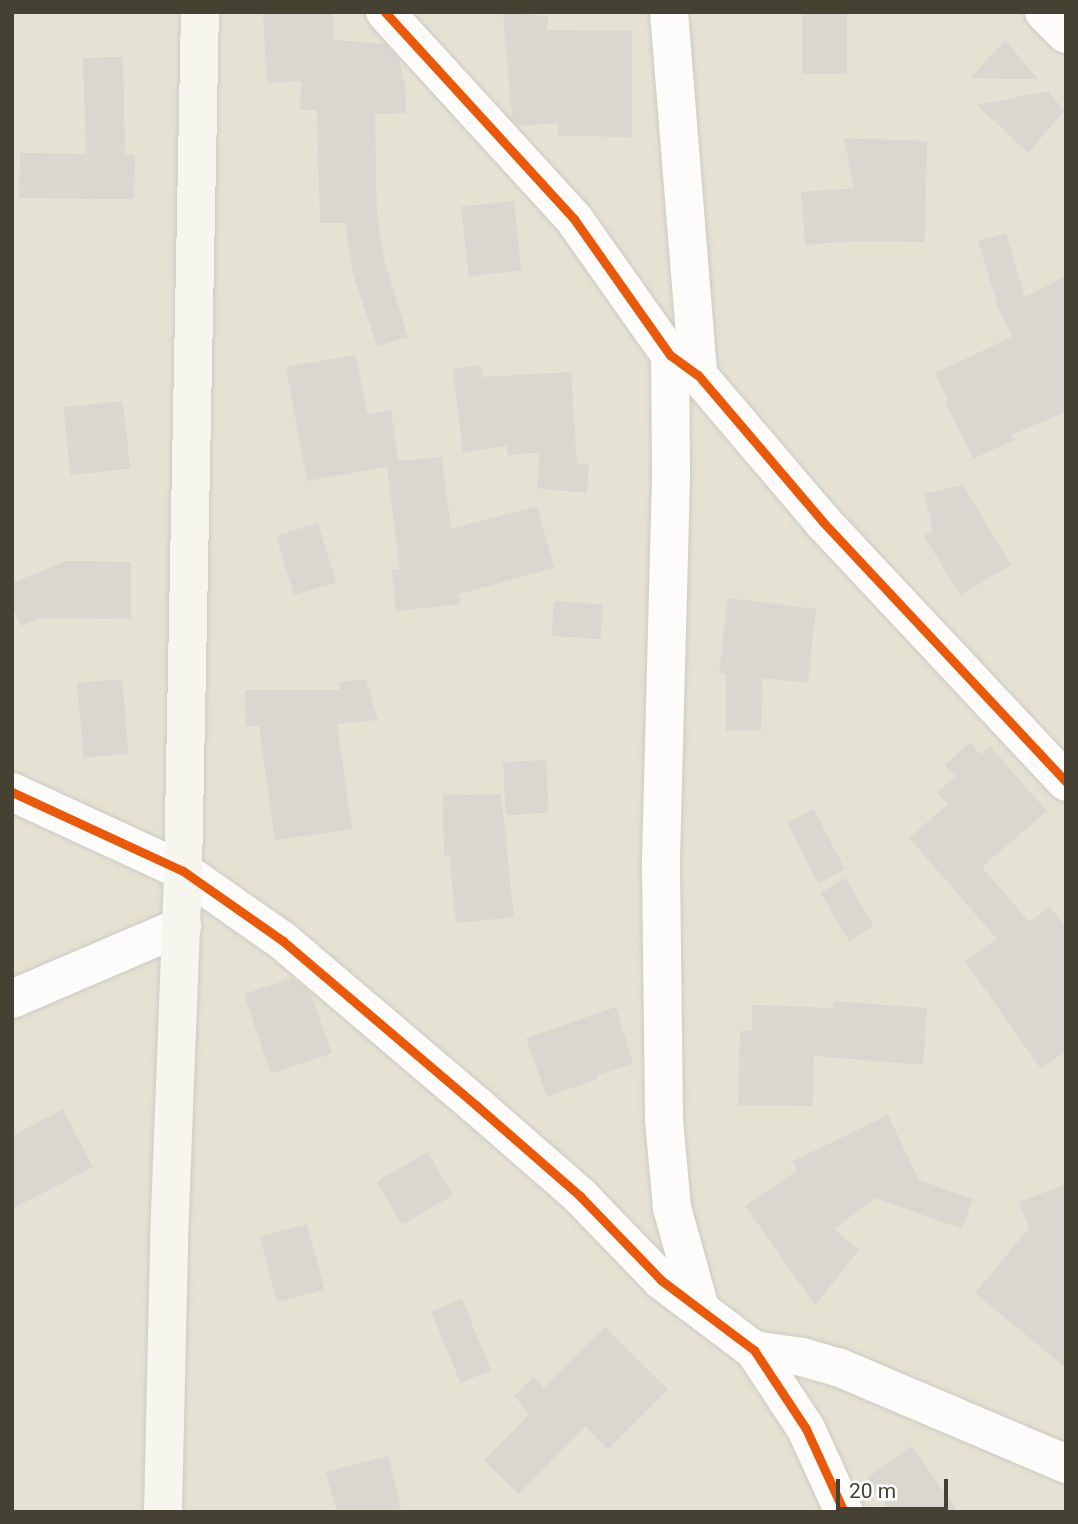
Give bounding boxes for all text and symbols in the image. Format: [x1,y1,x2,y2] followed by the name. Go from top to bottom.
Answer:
[840,1464,952,1508] scale bar
[849,1479,896,1503] text: 20 m

